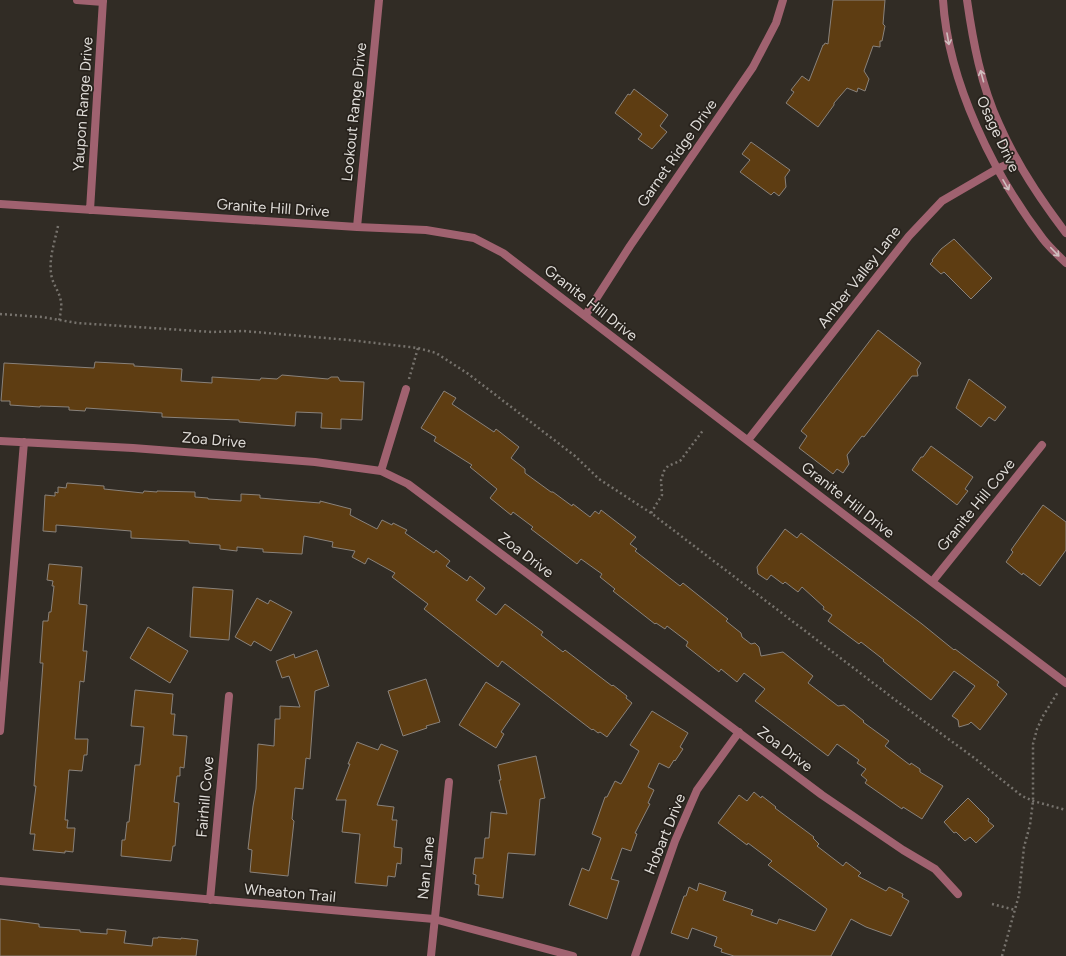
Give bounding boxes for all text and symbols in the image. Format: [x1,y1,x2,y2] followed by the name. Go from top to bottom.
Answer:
[944,32,952,45] one-way arrow
[69,36,97,172] street label: Yaupon Range Drive
[338,42,370,182] street label: Lookout Range Drive
[978,70,985,83] one-way arrow
[973,93,1023,175] street label: Osage Drive
[633,96,721,210] street label: Garnet Ridge Drive
[1003,179,1011,191] one-way arrow
[216,195,330,221] street label: Granite Hill Drive
[814,222,904,332] street label: Amber Valley Lane
[1050,247,1060,257] one-way arrow
[541,261,641,345] street label: Granite Hill Drive
[181,428,247,452] street label: Zoa Drive
[933,455,1019,555] street label: Granite Hill Cove
[798,458,898,542] street label: Granite Hill Drive
[495,528,557,582] street label: Zoa Drive
[754,722,816,776] street label: Zoa Drive
[192,756,218,838] street label: Fairhill Cove
[641,791,689,877] street label: Hobart Drive
[414,836,438,900] street label: Nan Lane
[243,880,337,906] street label: Wheaton Trail

